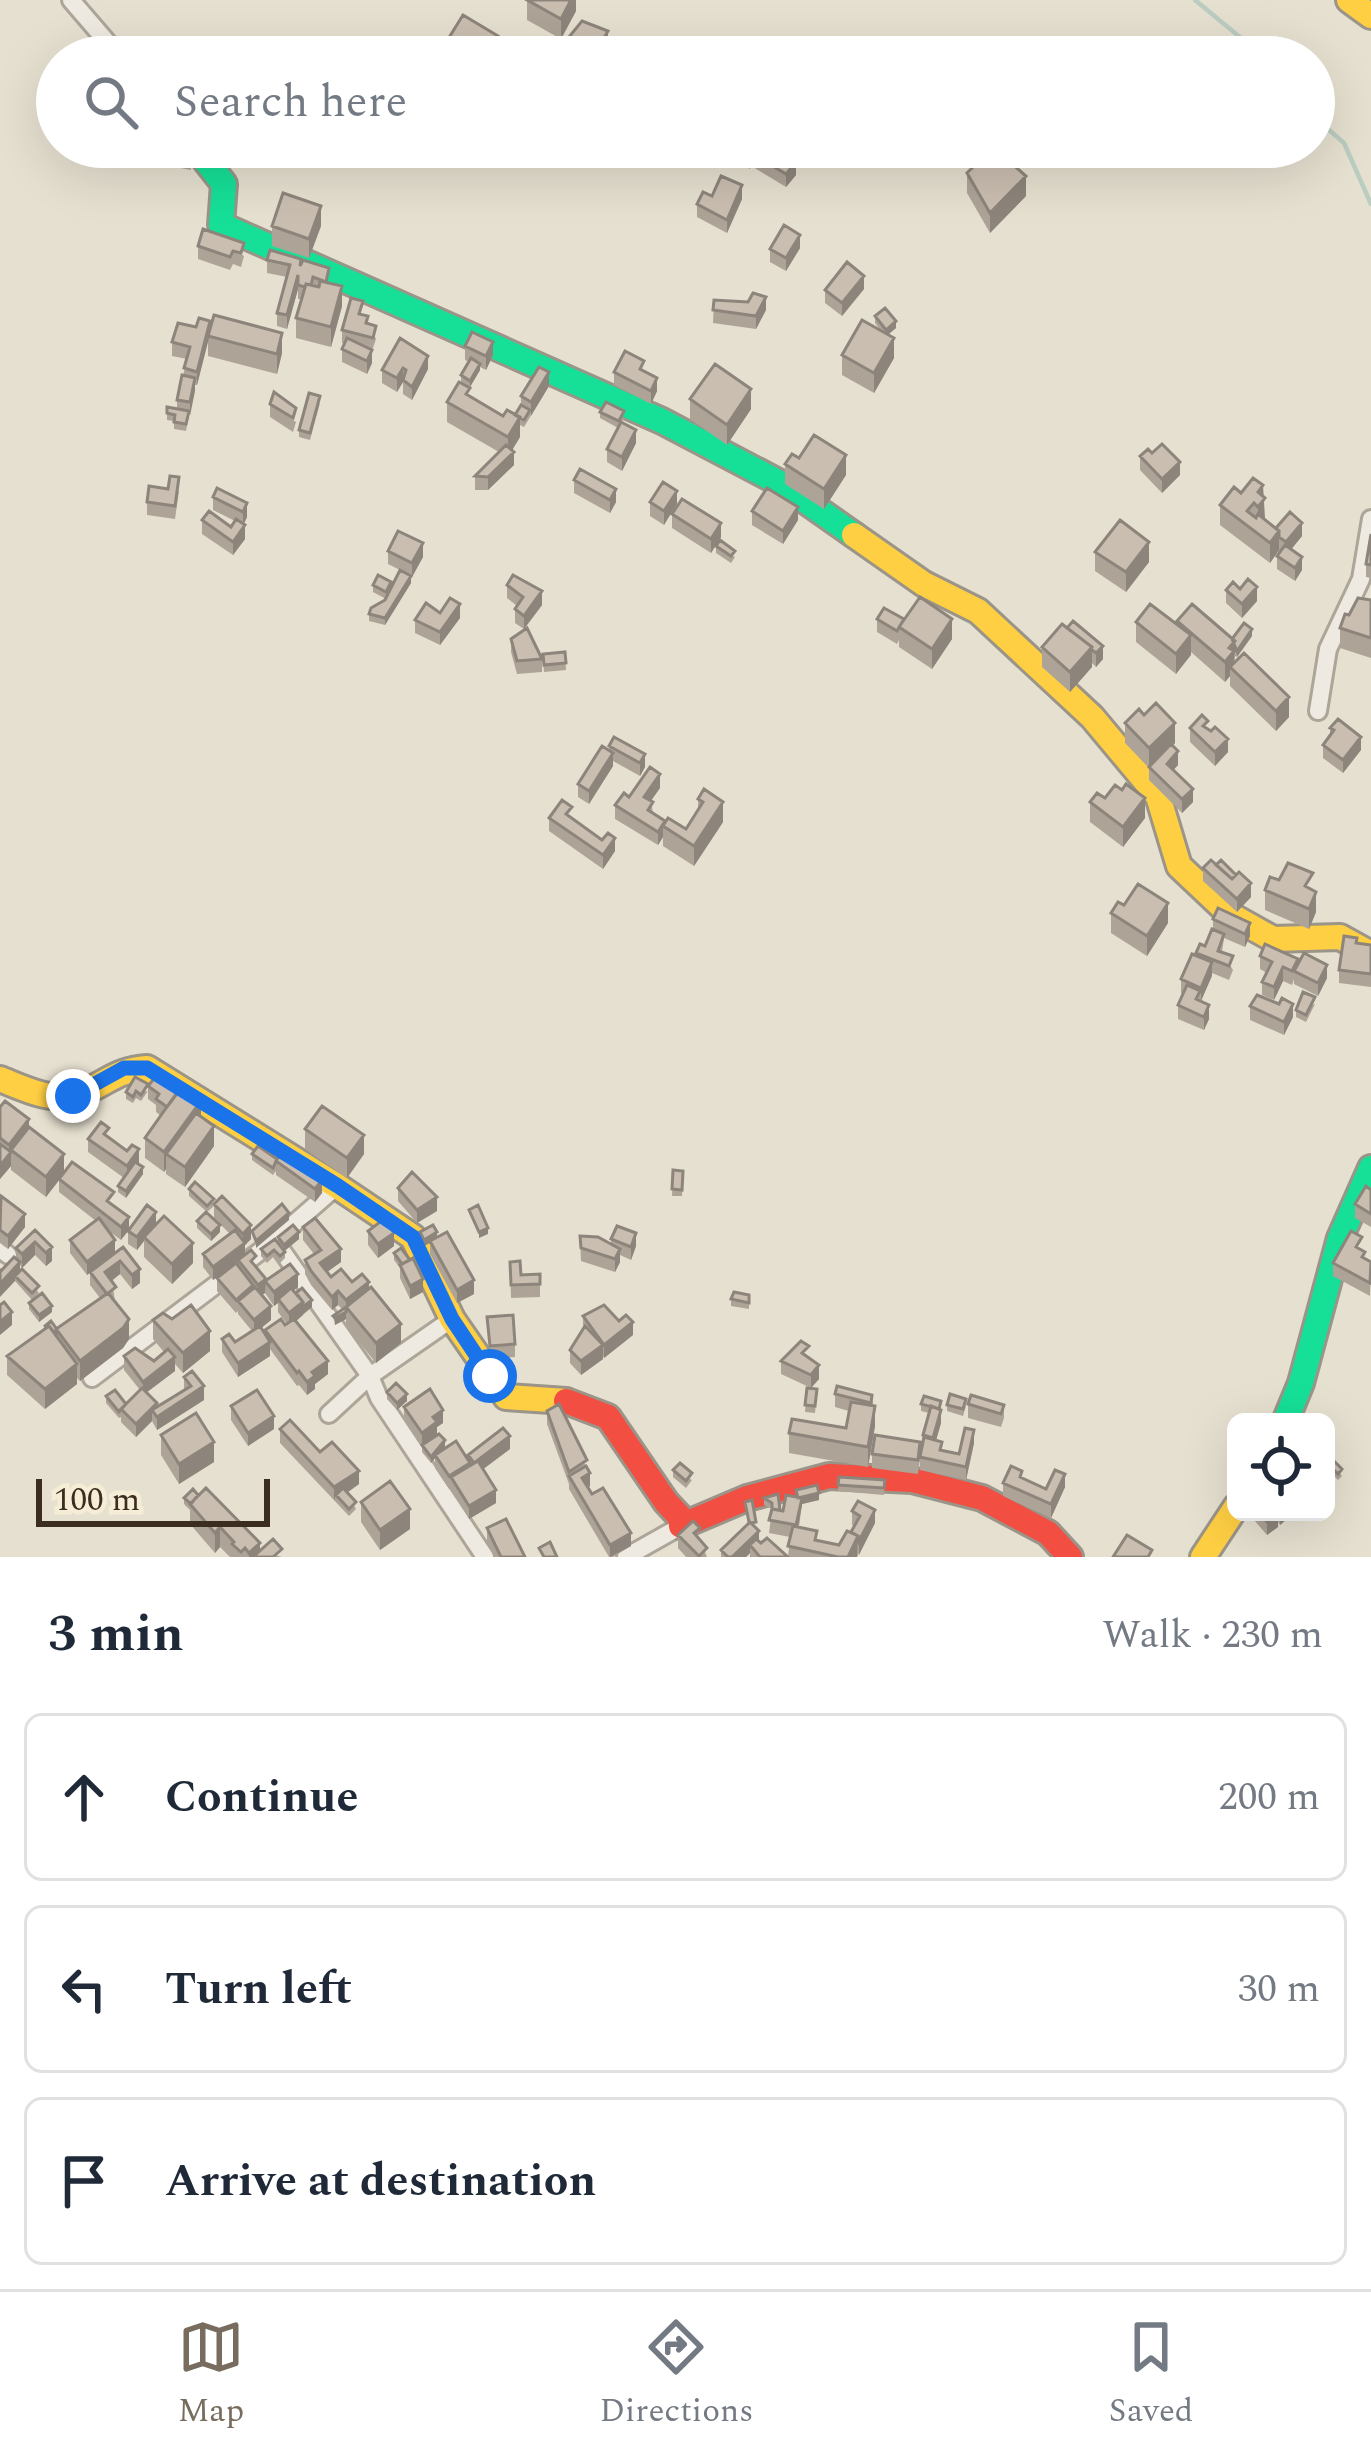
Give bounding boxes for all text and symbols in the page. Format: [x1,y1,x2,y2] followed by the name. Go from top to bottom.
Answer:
[36,36,1335,168] search box
[174,68,407,137] text: Search here
[78,69,144,135] icon: search
[46,1069,100,1123] route end
[463,1349,517,1403] route start
[1227,1413,1335,1521] map controls
[1227,1413,1335,1521] button: locate
[36,1473,270,1526] scale bar
[54,1475,140,1525] text: 100 m
[48,1596,184,1674] text: 3 min
[1102,1606,1323,1665] text: Walk · 230 m
[165,1763,358,1832] text: Continue
[51,1764,117,1830] icon: ahead
[1218,1768,1320,1827] text: 200 m
[165,1955,352,2024] text: Turn left
[51,1956,117,2022] icon: left
[1238,1960,1320,2019] text: 30 m
[165,2147,596,2216] text: Arrive at destination
[51,2148,117,2214] icon: arrive
[178,2314,244,2436] tab: Map
[599,2314,753,2436] tab: Directions
[1109,2314,1193,2436] tab: Saved

